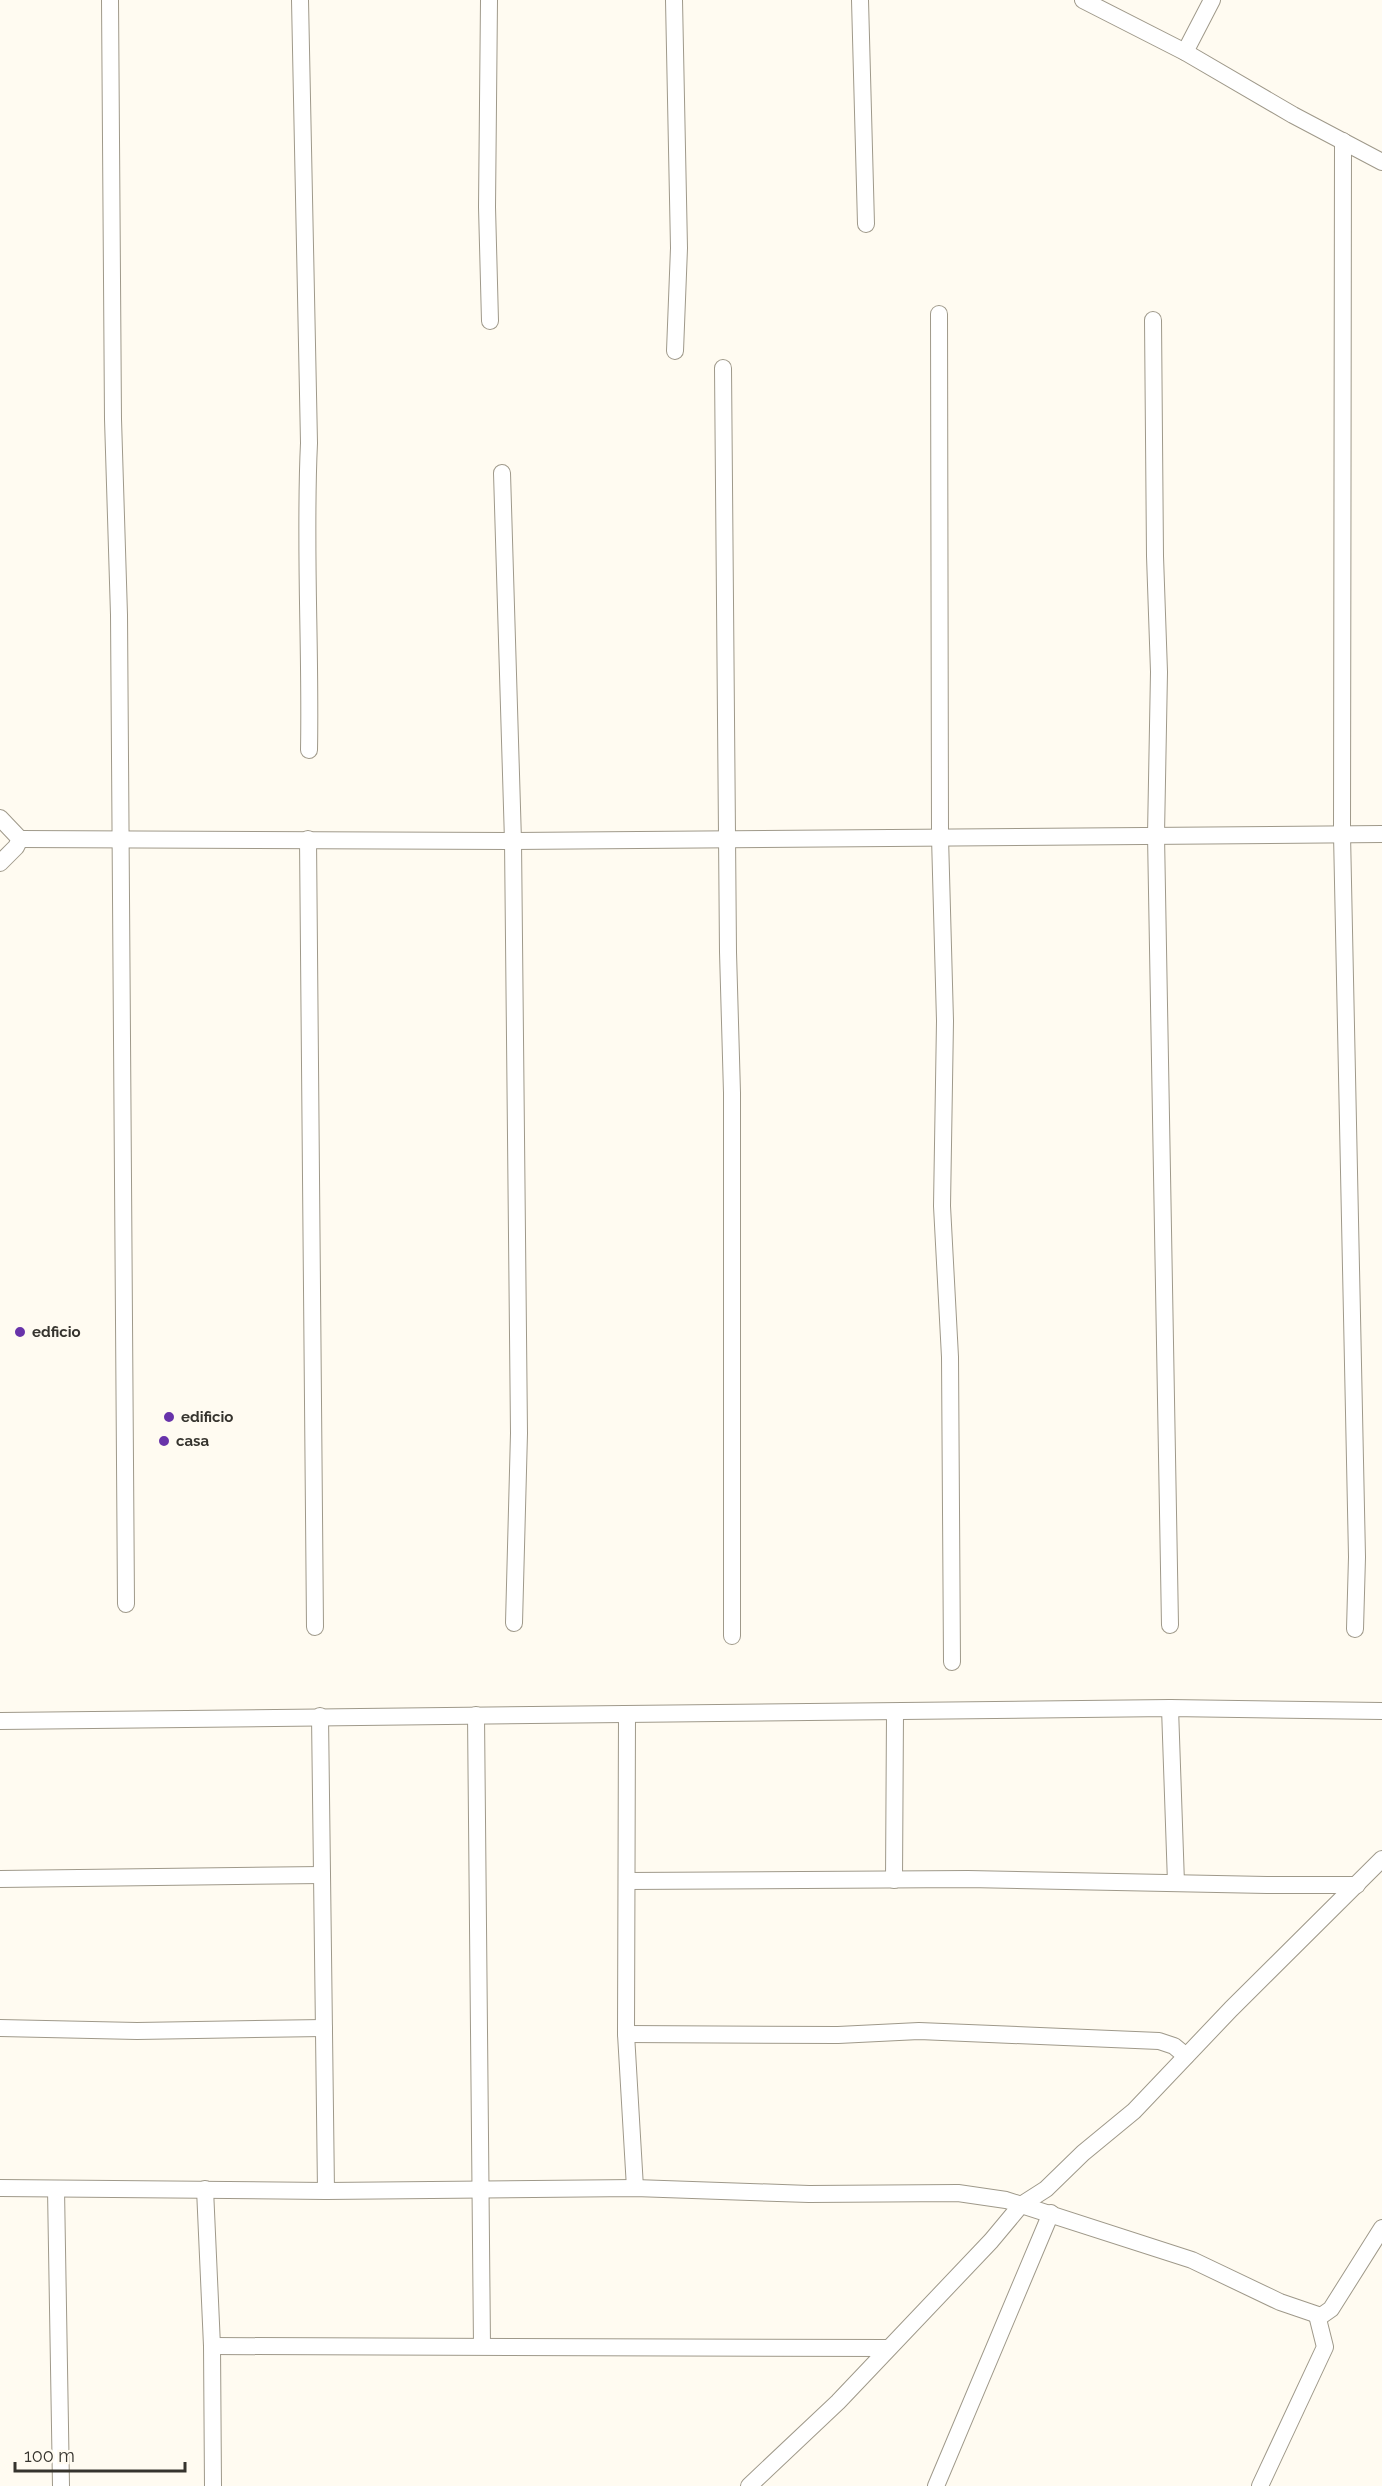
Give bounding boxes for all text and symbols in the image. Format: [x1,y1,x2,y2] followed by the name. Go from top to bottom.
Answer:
[32,1323,81,1341] place label: edficio
[13,1325,27,1339] marker: edficio
[181,1408,233,1426] place label: edificio
[162,1410,176,1424] marker: edificio
[176,1432,209,1450] place label: casa
[157,1434,171,1448] marker: casa
[15,2435,184,2473] scale bar
[24,2445,75,2466] text: 100 m

